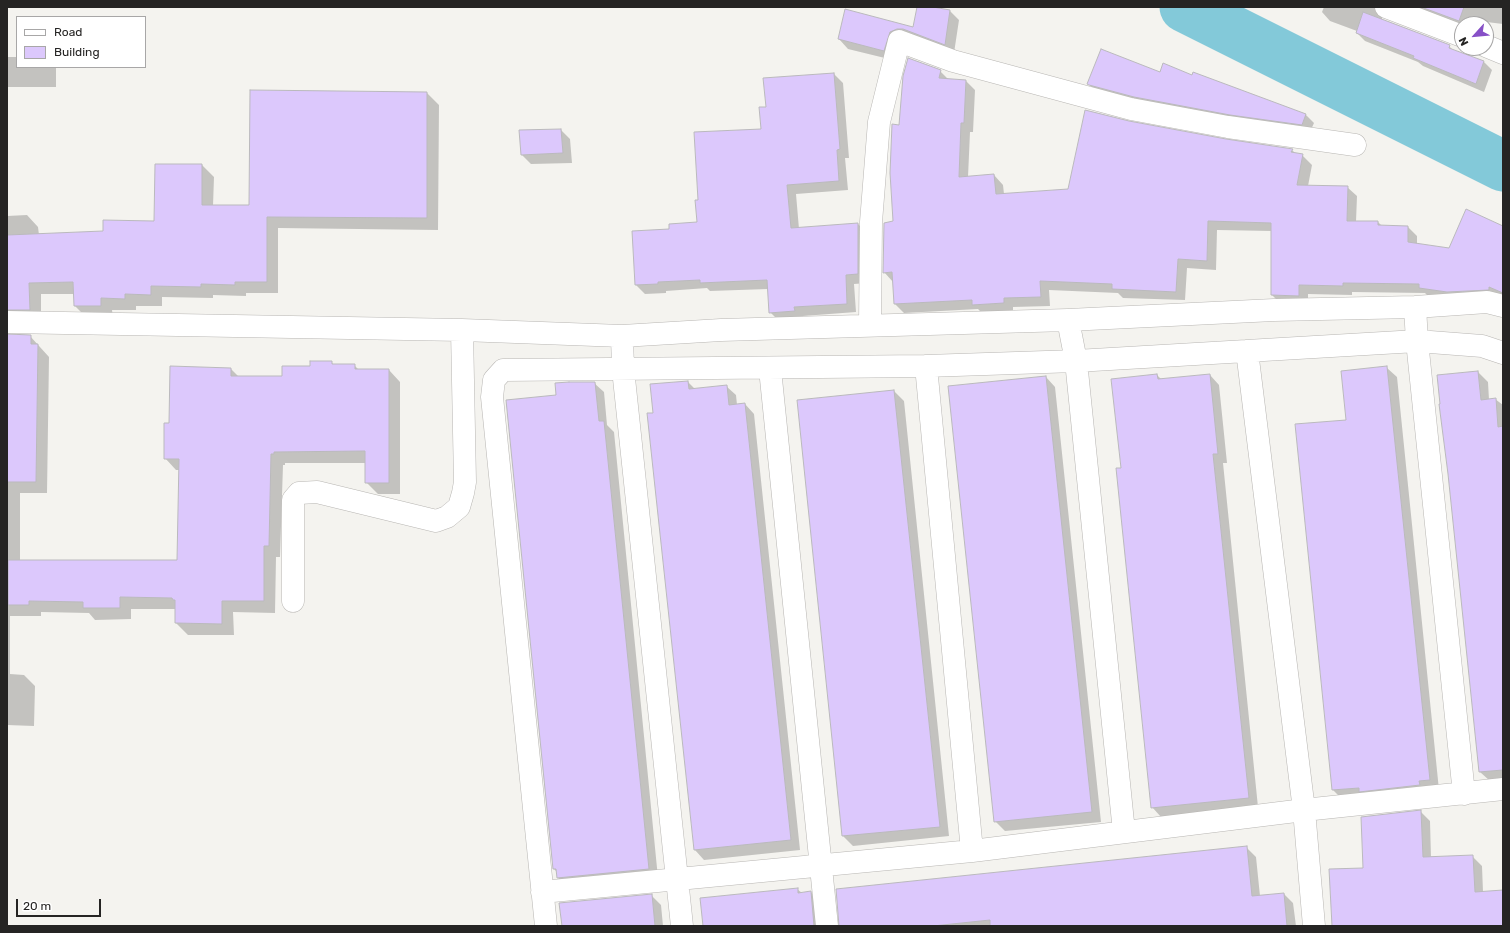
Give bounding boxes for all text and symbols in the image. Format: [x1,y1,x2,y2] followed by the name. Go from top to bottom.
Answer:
[16,16,146,68] legend
[1454,16,1494,56] north arrow
[54,25,82,39] text: Road
[1456,35,1471,48] text: N
[54,45,100,59] text: Building
[18,891,103,917] scale bar
[23,899,51,913] text: 20 m

